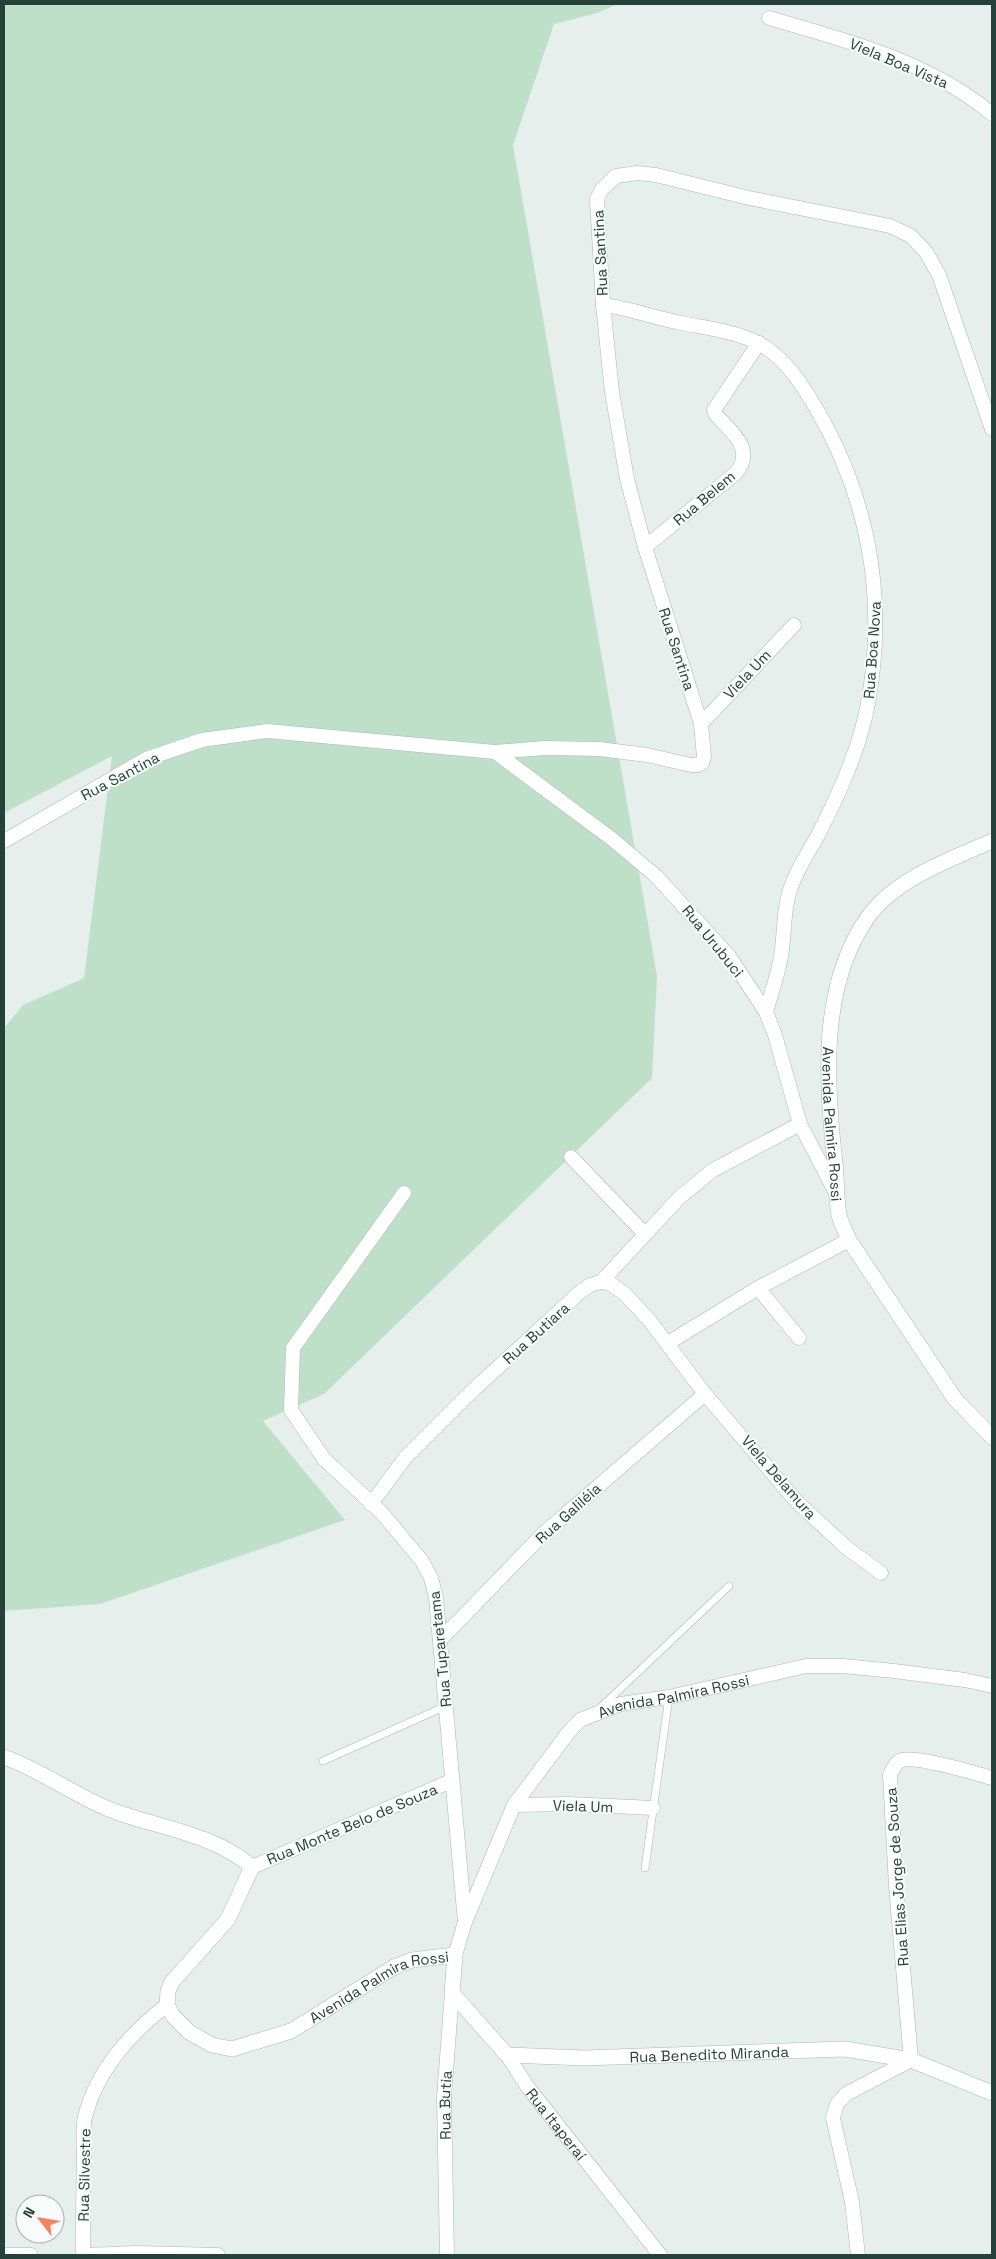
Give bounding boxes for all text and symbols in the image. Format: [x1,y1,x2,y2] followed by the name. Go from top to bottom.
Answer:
[847,34,952,93] street label: Viela Boa Vista
[588,209,612,297] street label: Rua Santina
[669,466,739,530] street label: Rua Belem
[859,600,885,700] street label: Rua Boa Nova
[655,605,699,693] street label: Rua Santina
[719,645,775,703] street label: Viela Um
[77,747,163,805] street label: Rua Santina
[678,901,748,981] street label: Rua Urubuci
[819,1046,847,1202] street label: Avenida Palmira Rossi
[499,1298,574,1368] street label: Rua Butiara
[737,1431,821,1523] street label: Viela Delamura
[531,1478,605,1547] street label: Rua Galiléia
[424,1590,456,1708] street label: Rua Tuparetama
[595,1670,751,1722] street label: Avenida Palmira Rossi
[264,1779,441,1869] street label: Rua Monte Belo de Souza
[881,1787,913,1967] street label: Rua Elias Jorge de Souza
[552,1795,614,1817] street label: Viela Um
[305,1946,450,2027] street label: Avenida Palmira Rossi
[629,2041,790,2066] street label: Rua Benedito Miranda
[434,2069,456,2140] street label: Rua Butia
[523,2084,591,2164] street label: Rua Itaperaí
[74,2128,94,2222] street label: Rua Silvestre
[15,2194,65,2244] north arrow
[19,2204,39,2221] text: N

